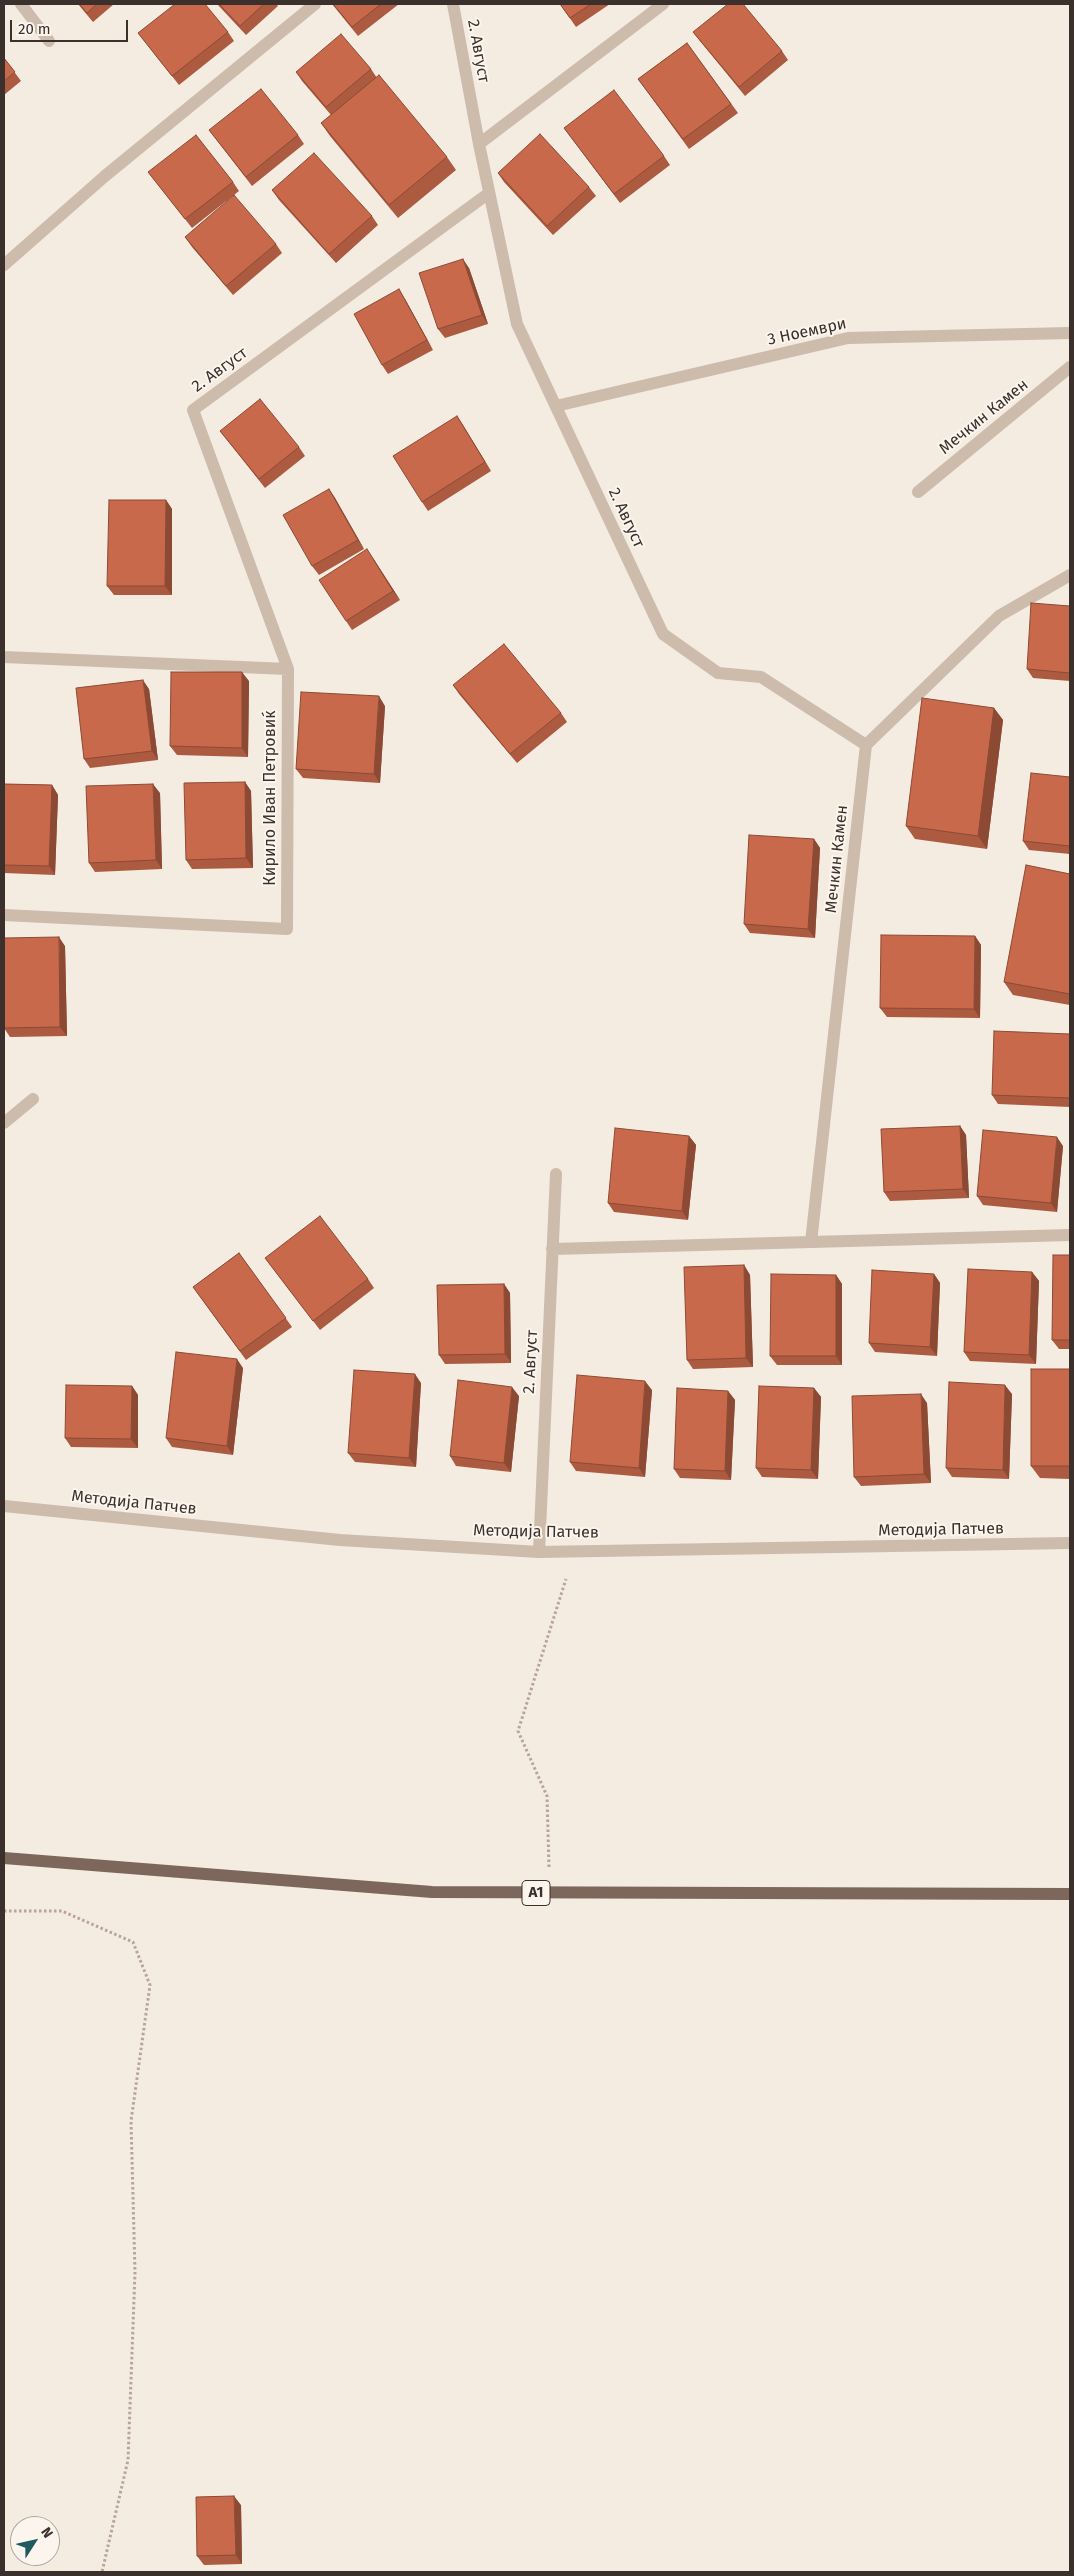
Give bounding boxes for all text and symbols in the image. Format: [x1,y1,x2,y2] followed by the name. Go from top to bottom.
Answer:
[12,10,130,42] scale bar
[463,18,493,84] street label: 2. Август
[18,20,51,38] text: 20 m
[766,314,848,350] street label: 3 Ноември
[189,344,251,396] street label: 2. Август
[936,375,1032,459] street label: Мечкин Камен
[604,485,648,551] street label: 2. Август
[261,710,281,886] street label: Кирило Иван Петровиќ
[822,804,852,914] street label: Мечкин Камен
[520,1330,542,1394] street label: 2. Август
[70,1487,198,1519] street label: Методиjа Патчев
[878,1519,1004,1541] street label: Методиjа Патчев
[473,1521,599,1543] street label: Методиjа Патчев
[522,1880,550,1906] road number: A1
[10,2516,60,2566] north arrow
[37,2524,57,2541] text: N

